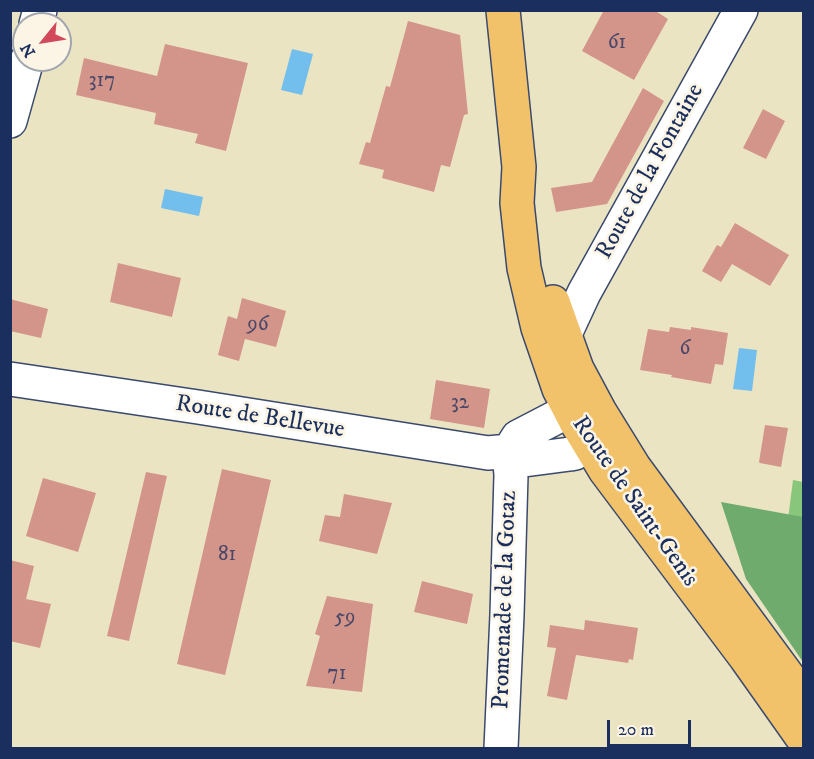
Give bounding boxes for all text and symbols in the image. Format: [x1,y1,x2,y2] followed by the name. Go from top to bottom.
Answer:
[12,12,72,72] north arrow
[608,31,626,57] house number: 61
[16,39,40,61] text: N
[89,69,115,95] house number: 317
[591,79,711,265] street label: Route de la Fontaine
[247,313,269,339] house number: 96
[680,337,690,363] house number: 6
[174,390,346,446] street label: Route de Bellevue
[451,391,469,417] house number: 32
[564,411,704,593] street label: Route de Saint-Genis
[488,490,524,710] street label: Promenade de la Gotaz
[218,543,236,569] house number: 81
[335,606,355,632] house number: 59
[328,662,346,688] house number: 71
[610,708,694,746] scale bar
[618,719,654,741] text: 20 m

